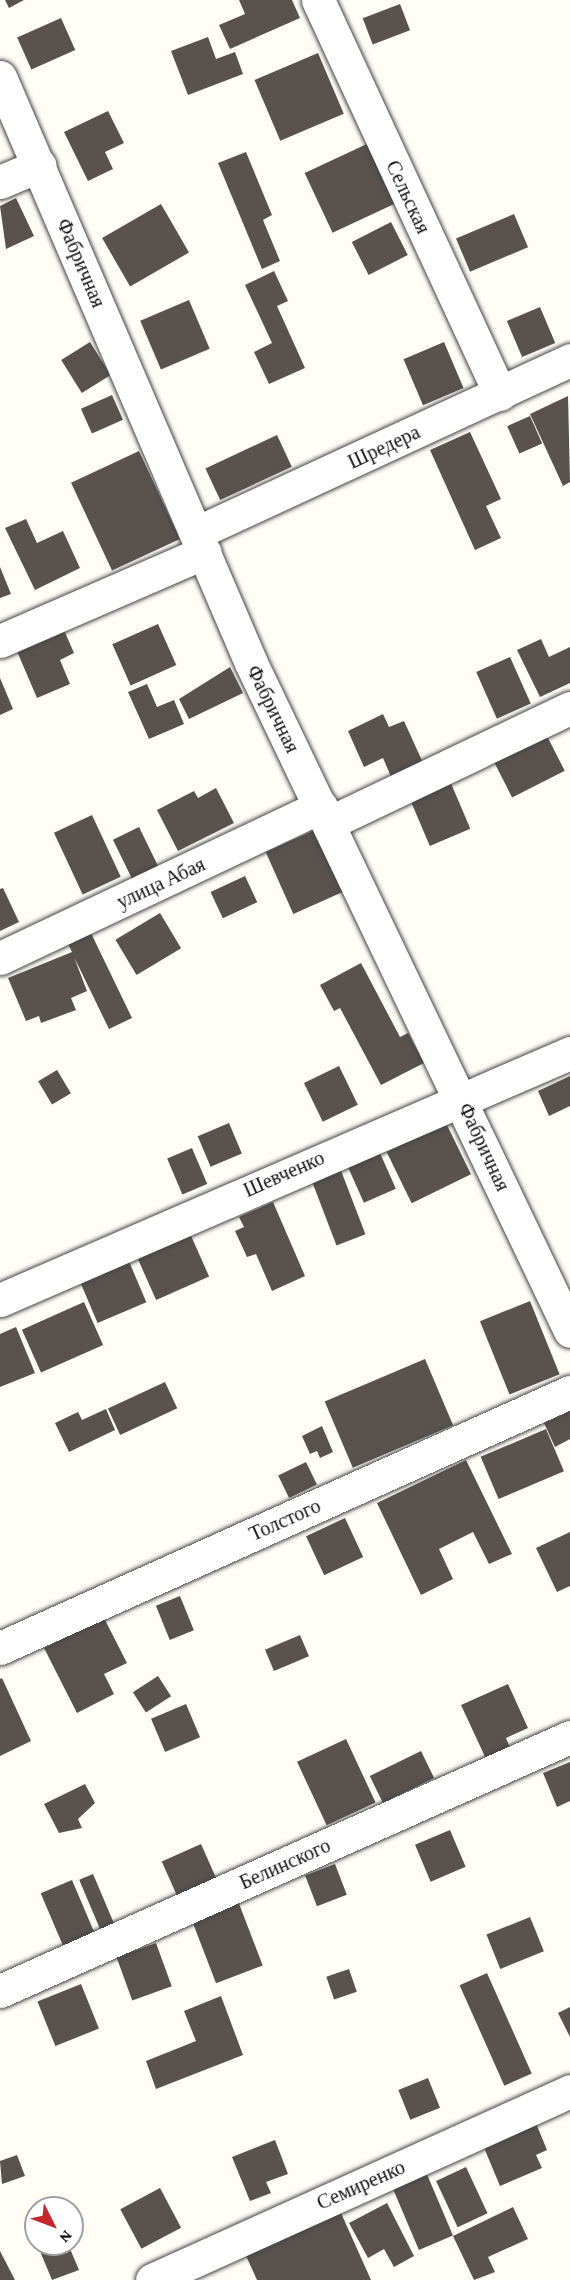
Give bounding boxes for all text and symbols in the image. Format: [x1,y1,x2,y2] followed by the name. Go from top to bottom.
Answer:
[381,157,435,237] street label: Сельская
[52,215,110,311] street label: Фабричная
[344,420,424,474] street label: Шредера
[242,661,304,757] street label: Фабричная
[113,852,209,914] street label: улица Абая
[453,1099,515,1195] street label: Фабричная
[240,1146,328,1202] street label: Шевченко
[246,1494,324,1546] street label: Толстого
[236,1833,334,1895] street label: Белинского
[313,2155,409,2215] street label: Семиренко
[24,2196,84,2256] north arrow
[56,2227,76,2247] text: N

